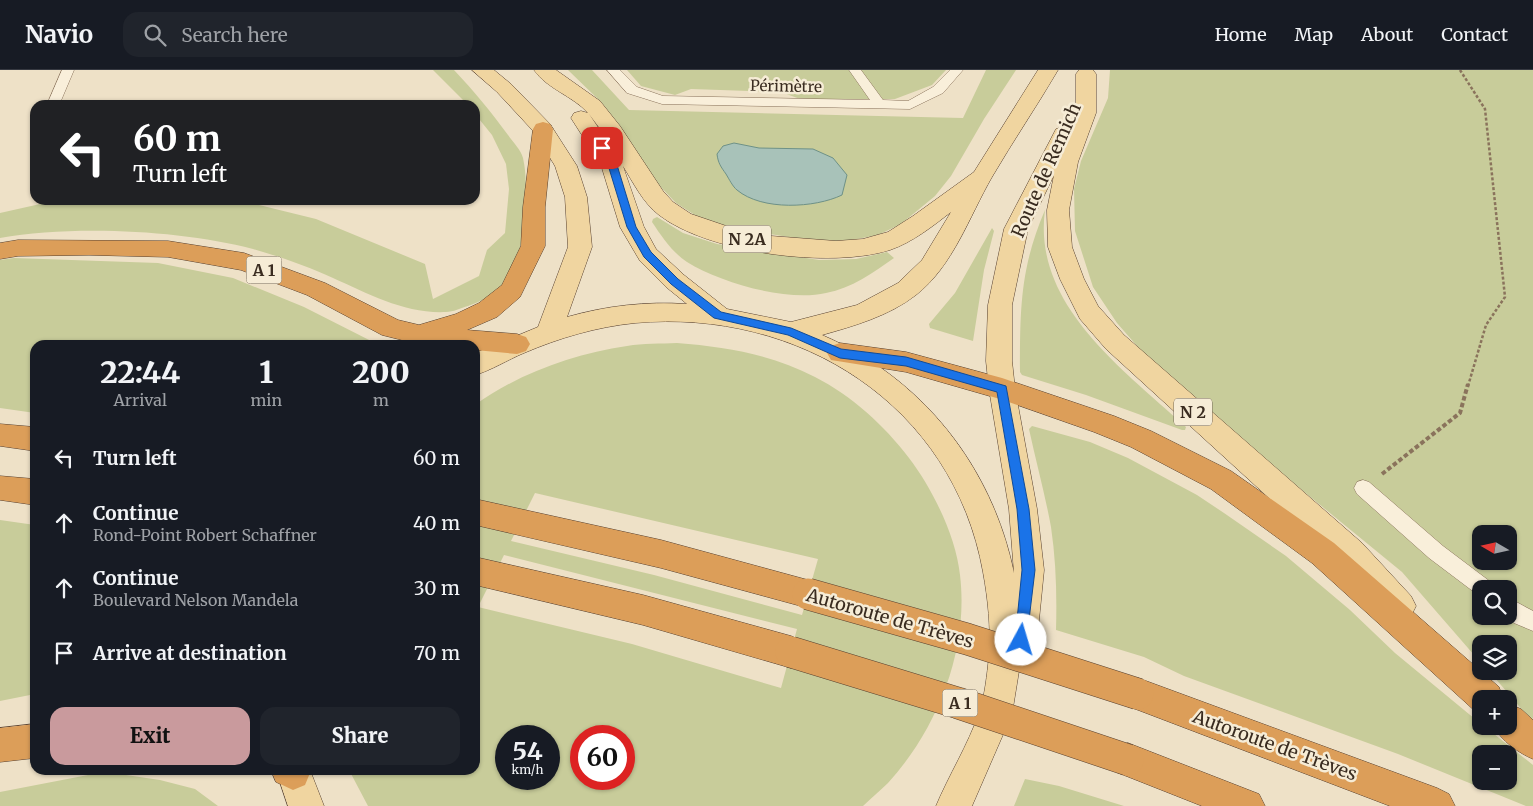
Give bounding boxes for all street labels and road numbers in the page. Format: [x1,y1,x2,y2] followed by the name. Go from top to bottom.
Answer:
[750,76,822,96] street label: Périmètre
[1006,99,1086,241] street label: Route de Remich
[723,226,771,252] road number: N 2A
[246,256,282,284] road number: A 1
[1174,398,1212,426] road number: N 2
[803,583,976,653] street label: Autoroute de Trèves
[942,690,978,716] road number: A 1
[1189,704,1360,785] street label: Autoroute de Trèves

